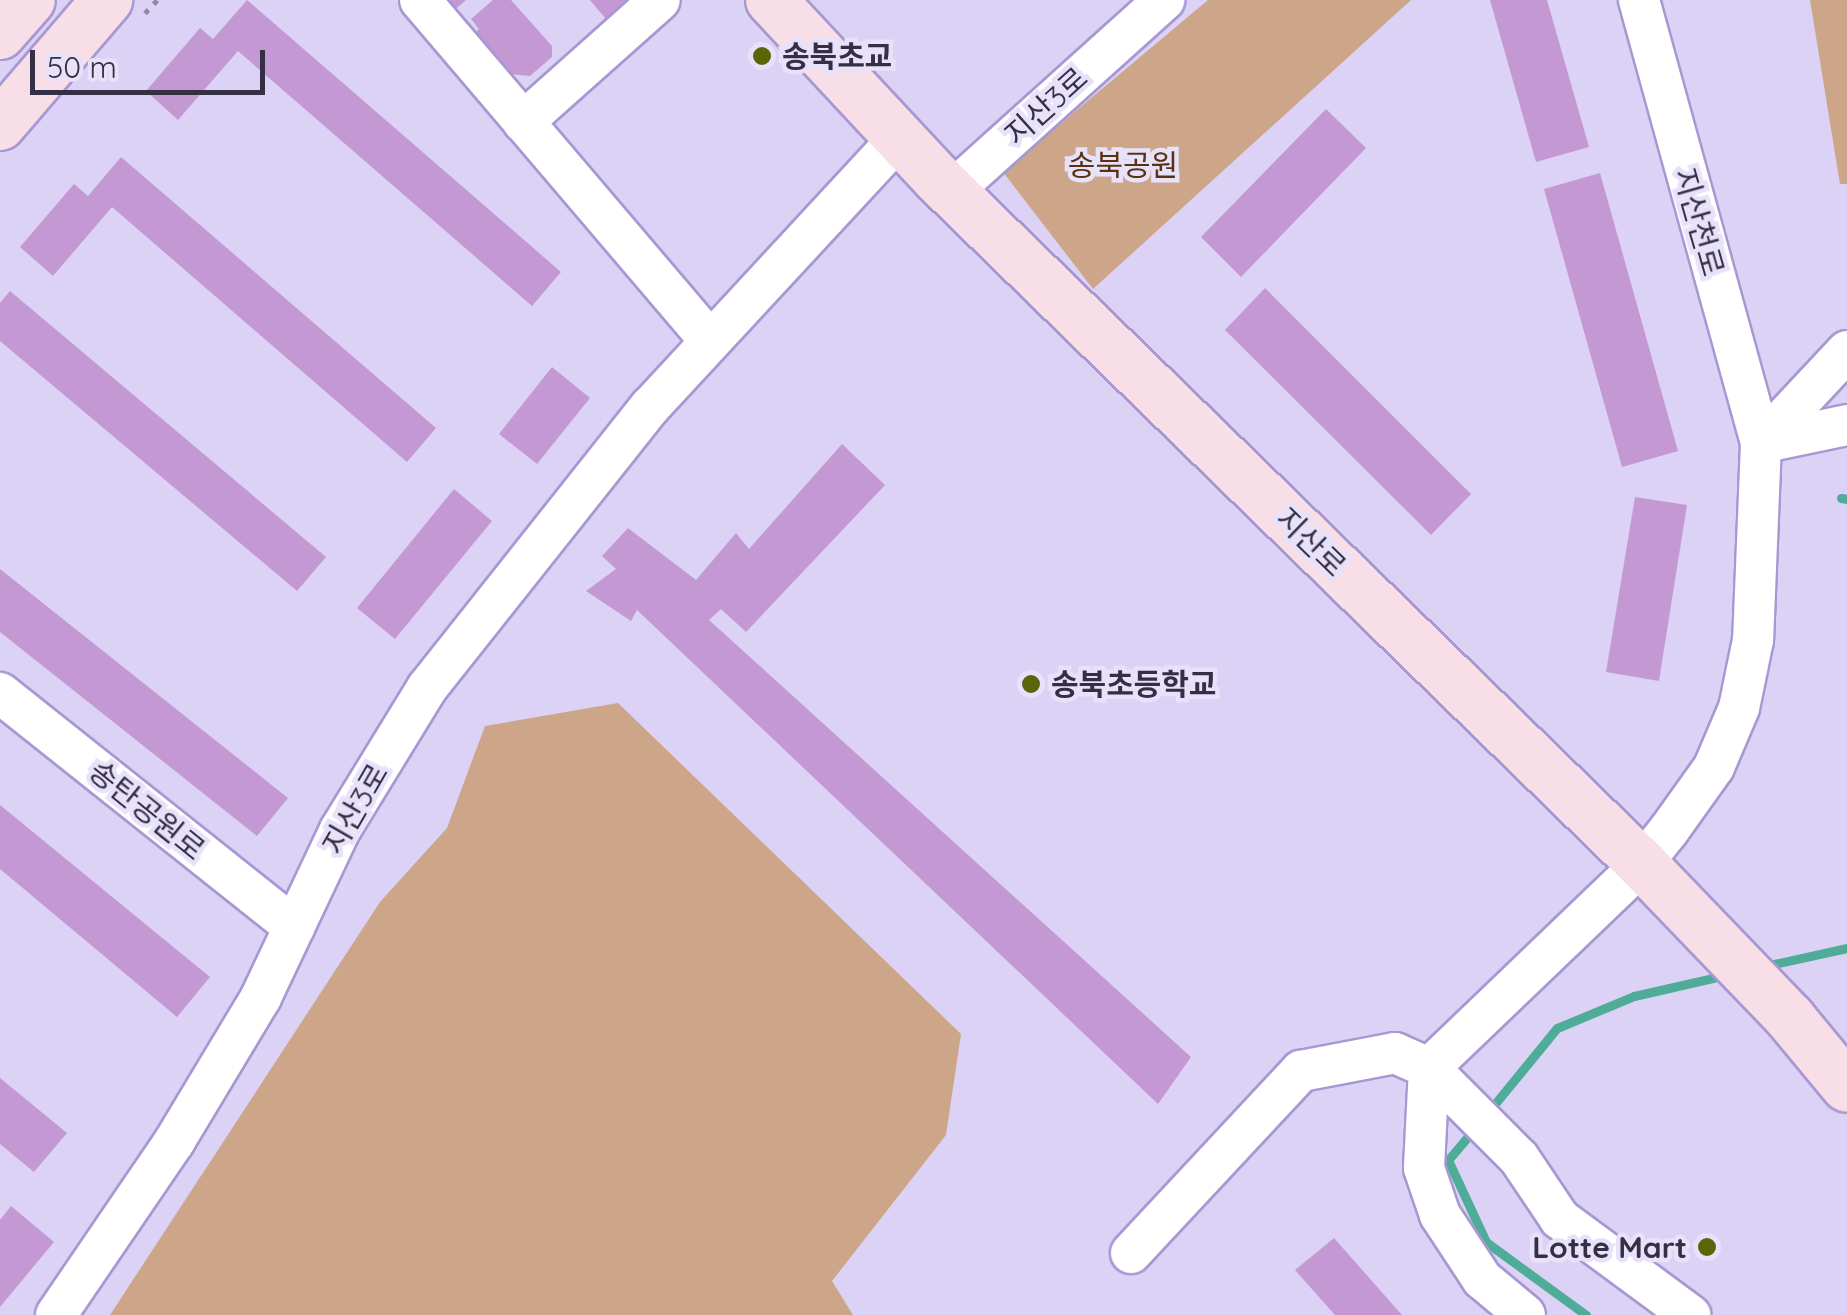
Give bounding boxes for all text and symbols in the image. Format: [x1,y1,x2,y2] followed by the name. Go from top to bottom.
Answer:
[35,30,270,92] scale bar
[782,38,892,74] place label: 송북초교
[751,45,773,67] marker: 송북초교
[47,48,117,86] text: 50 m
[997,60,1095,152] street label: 지산3로
[1068,147,1178,183] park label: 송북공원
[1666,164,1732,280] street label: 지산천로
[1269,500,1353,584] street label: 지산로
[1051,666,1217,702] place label: 송북초등학교
[1020,673,1042,695] marker: 송북초등학교
[82,753,212,867] street label: 송탄공원로
[315,757,395,861] street label: 지산3로
[1532,1229,1687,1265] place label: Lotte Mart
[1696,1236,1718,1258] marker: Lotte Mart

